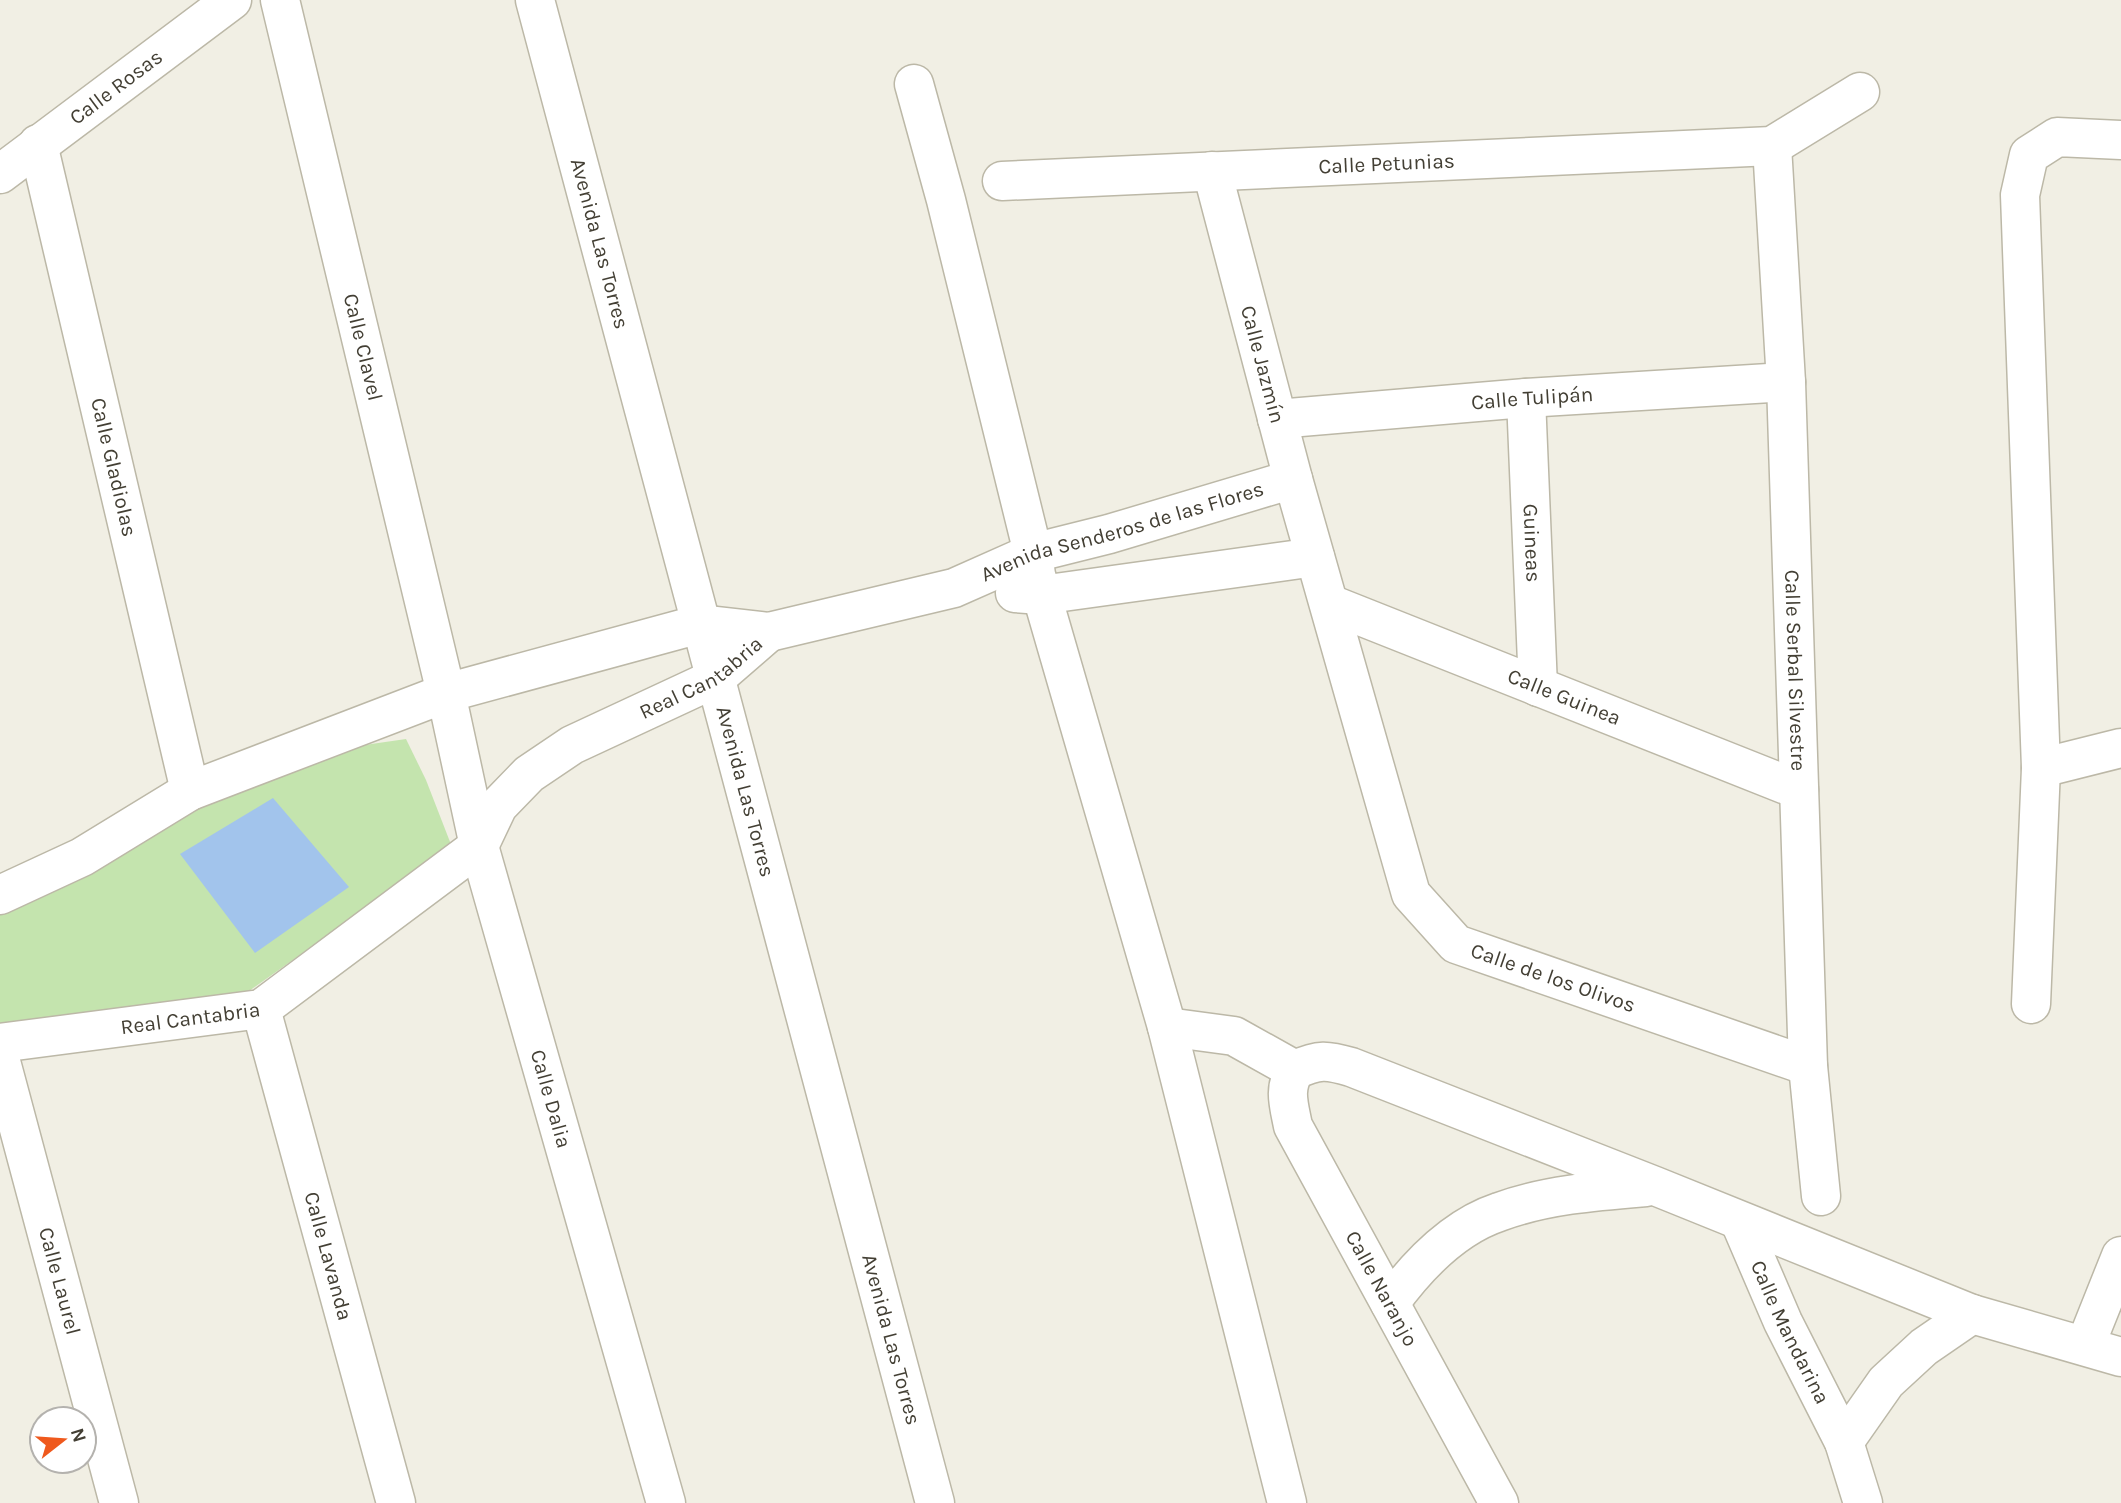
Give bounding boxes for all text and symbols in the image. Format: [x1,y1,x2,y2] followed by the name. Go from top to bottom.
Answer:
[65,44,167,130] street label: Calle Rosas
[1318,148,1455,179] street label: Calle Petunias
[566,156,634,332] street label: Avenida Las Torres
[339,291,388,403] street label: Calle Clavel
[1236,303,1290,426] street label: Calle Jazmín
[1470,382,1594,415] street label: Calle Tulipán
[86,395,142,539] street label: Calle Gladiolas
[977,476,1267,587] street label: Avenida Senderos de las Flores
[1518,503,1546,583] street label: Guineas
[1780,569,1811,772] street label: Calle Serbal Silvestre
[635,631,767,724] street label: Real Cantabria
[1504,664,1624,730] street label: Calle Guinea
[711,703,780,879] street label: Avenida Las Torres
[1468,938,1639,1017] street label: Calle de los Olivos
[119,997,262,1039] street label: Real Cantabria
[526,1047,576,1151] street label: Calle Dalia
[299,1189,357,1323] street label: Calle Lavanda
[34,1225,86,1338] street label: Calle Laurel
[1341,1227,1423,1350] street label: Calle Naranjo
[857,1251,926,1427] street label: Avenida Las Torres
[1746,1257,1835,1408] street label: Calle Mandarina
[28,1405,98,1475] north arrow
[66,1426,91,1445] text: N

